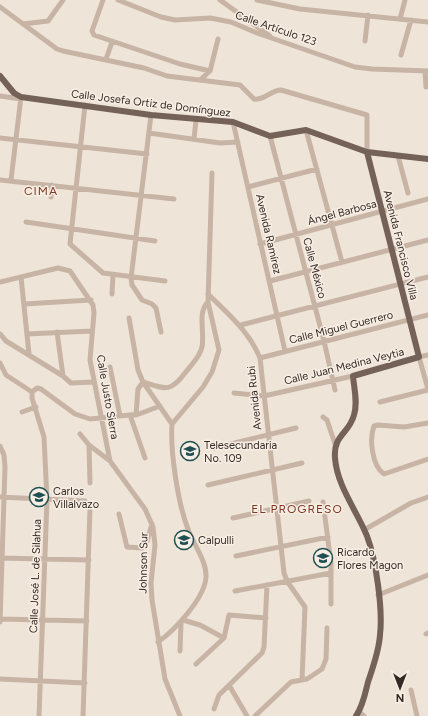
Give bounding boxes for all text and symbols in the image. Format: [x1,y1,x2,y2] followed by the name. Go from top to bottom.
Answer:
[233,8,318,49] street label: Calle Artículo 123
[70,87,232,120] street label: Calle Josefa Ortiz de Domínguez
[24,184,58,198] district label: CIMA
[381,189,420,302] street label: Avenida Francisco Villa
[253,193,284,275] street label: Avenida Ramírez
[306,197,378,228] street label: Ángel Barbosa
[300,236,329,300] street label: Calle México
[288,308,394,347] street label: Calle Miguel Guerrero
[283,345,406,388] street label: Calle Juan Medina Veytia
[94,354,121,440] street label: Calle Justo Sierra
[245,365,264,431] street label: Avenida Rubi
[204,439,277,465] place label: Telesecundaria No. 109
[179,440,201,462] school or university icon: Telesecundaria No. 109
[53,485,99,511] place label: Carlos Villalvazo
[28,486,50,508] school or university icon: Carlos Villalvazo
[251,502,343,516] district label: EL PROGRESO
[27,519,44,633] street label: Calle José L. de Silahua
[173,529,195,551] school or university icon: Calpulli
[136,532,151,594] street label: Johnson Sur
[198,534,234,547] place label: Calpulli
[337,546,403,572] place label: Ricardo Flores Magon
[312,547,334,569] school or university icon: Ricardo Flores Magon
[380,668,420,708] north arrow
[396,691,404,704] text: N

